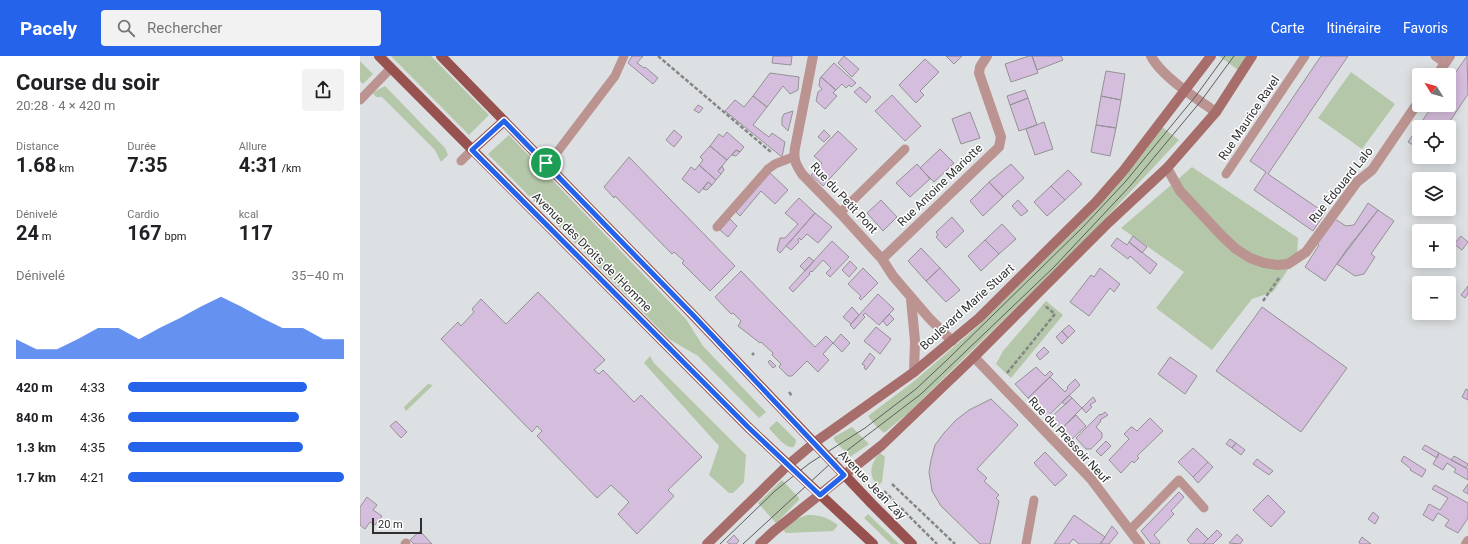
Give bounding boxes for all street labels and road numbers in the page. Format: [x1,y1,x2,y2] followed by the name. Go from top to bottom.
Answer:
[1216,73,1282,163] street label: Rue Maurice Ravel
[895,141,985,229] street label: Rue Antoine Mariotte
[1305,144,1376,226] street label: Rue Édouard Lalo
[807,160,881,237] street label: Rue du Petit Pont
[529,189,655,315] street label: Avenue des Droits de l'Homme
[917,261,1017,353] street label: Boulevard Marie Stuart
[1026,394,1113,487] street label: Rue du Pressoir Neuf
[835,448,909,523] street label: Avenue Jean Zay

